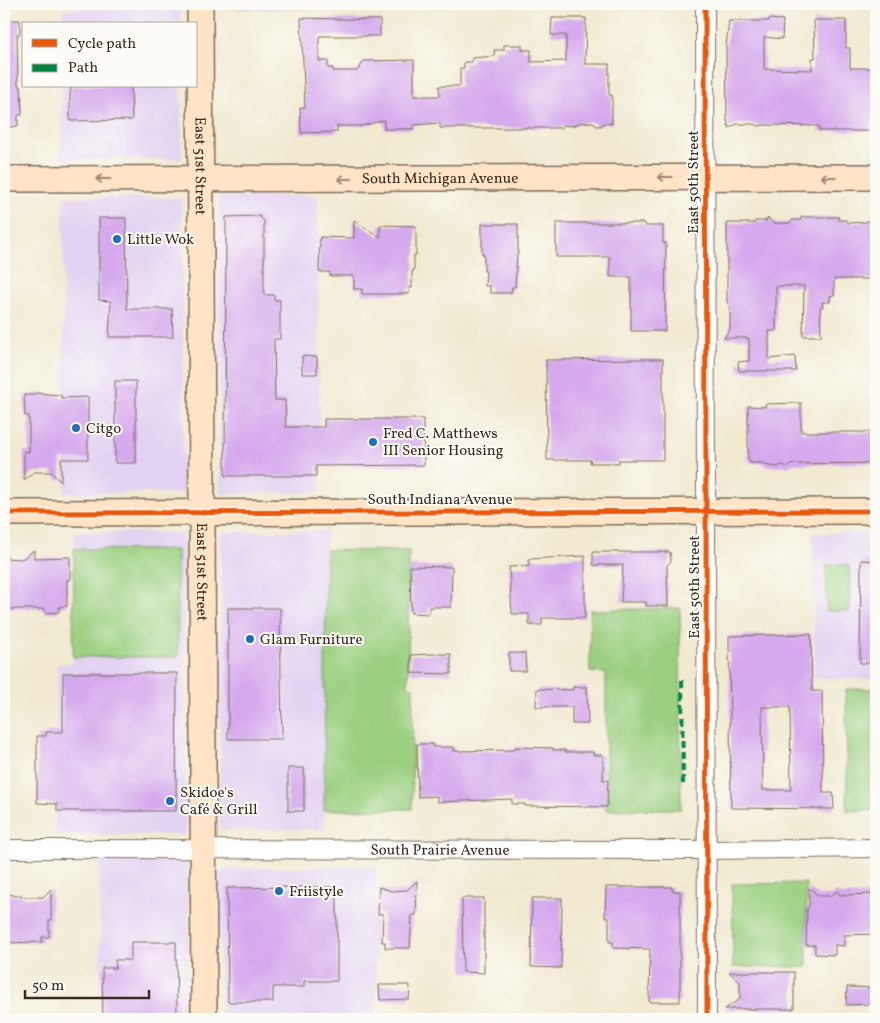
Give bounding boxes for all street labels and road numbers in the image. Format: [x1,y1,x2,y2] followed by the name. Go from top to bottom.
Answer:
[188,117,210,215] street label: East 51st Street
[684,130,705,234] street label: East 50th Street
[362,169,518,190] street label: South Michigan Avenue
[367,490,513,511] street label: South Indiana Avenue
[190,523,211,621] street label: East 51st Street
[685,535,706,639] street label: East 50th Street
[370,841,510,862] street label: South Prairie Avenue

